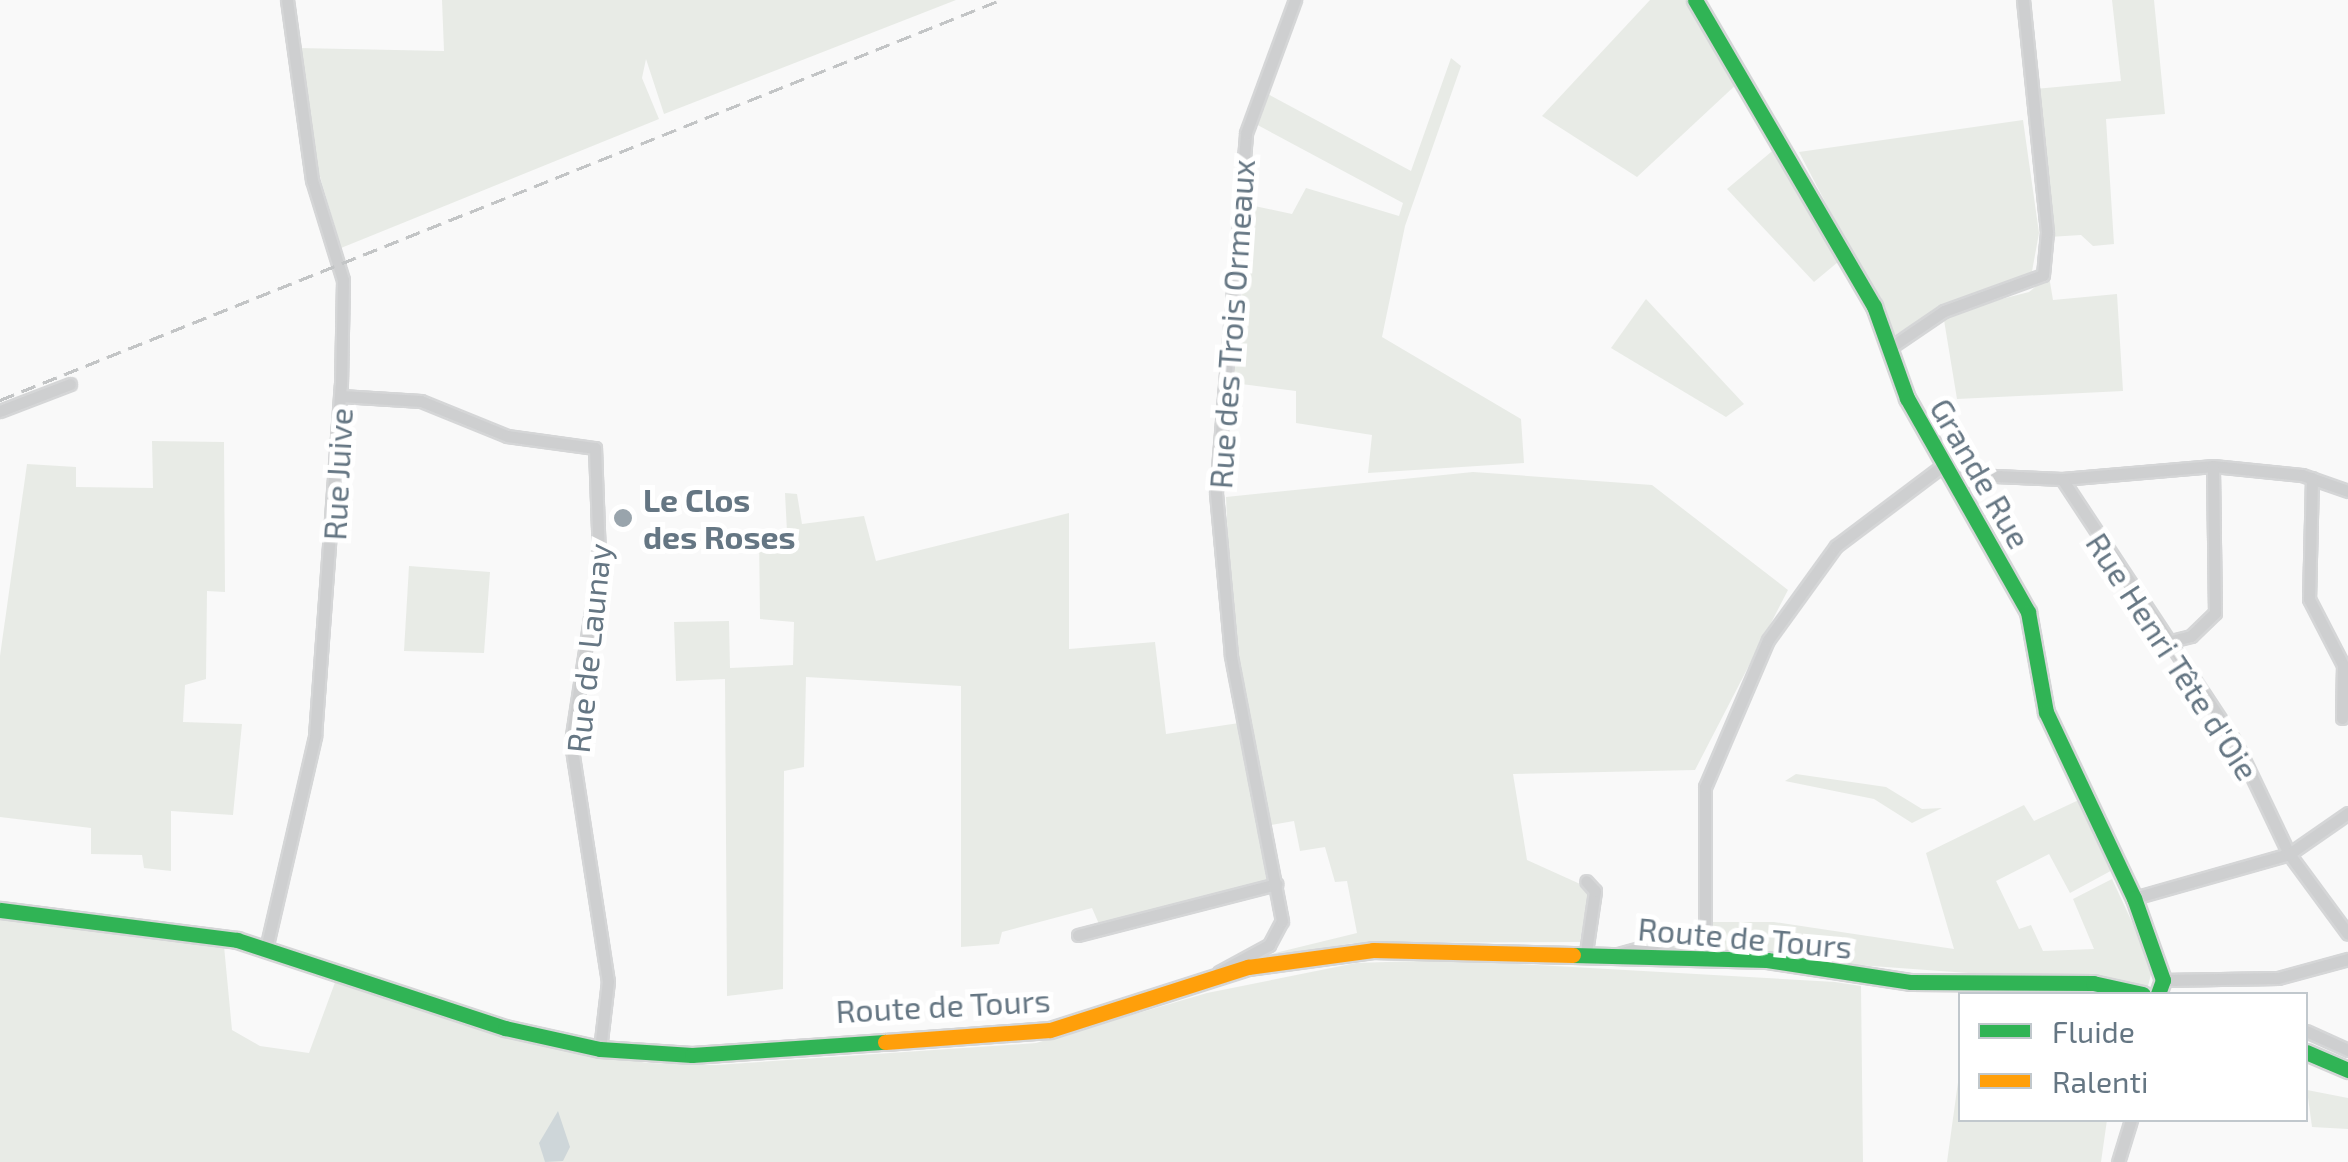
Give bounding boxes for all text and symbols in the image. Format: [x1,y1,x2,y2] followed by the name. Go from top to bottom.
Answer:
[1200,158,1262,490] street label: Rue des Trois Ormeaux
[1923,391,2039,555] street label: Grande Rue
[314,406,360,542] street label: Rue Juive
[643,481,795,556] place label: Le Clos des Roses
[612,507,634,529] marker: Le Clos des Roses
[2079,525,2267,787] street label: Rue Henri Tête d'Oie
[558,541,618,755] street label: Rue de Launay
[1636,908,1854,966] street label: Route de Tours
[834,980,1052,1030] street label: Route de Tours
[1958,992,2308,1122] legend
[2052,1013,2135,1049] text: Fluide
[2052,1063,2148,1099] text: Ralenti

